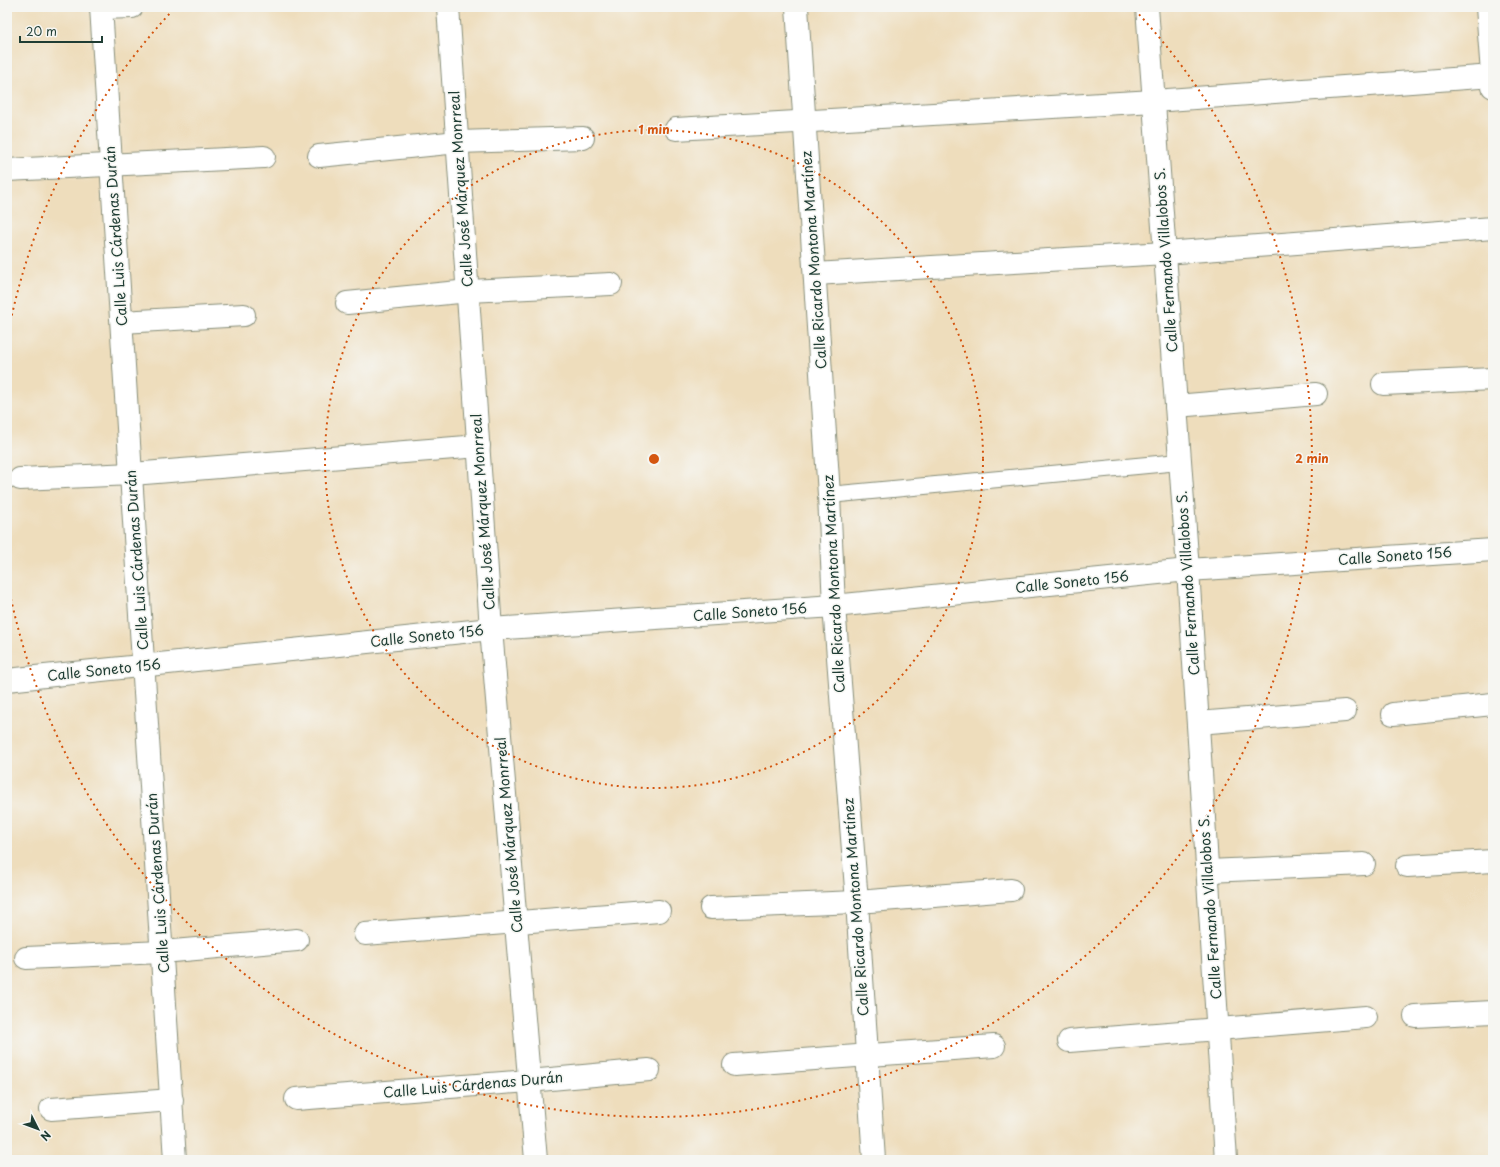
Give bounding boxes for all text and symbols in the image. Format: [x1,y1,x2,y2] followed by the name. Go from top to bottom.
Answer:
[20,18,102,44] scale bar
[26,22,57,40] text: 20 m
[443,90,478,288] street label: Calle José Márquez Monrreal
[638,120,670,138] text: 1 min
[99,145,132,327] street label: Calle Luis Cárdenas Durán
[795,150,832,370] street label: Calle Ricardo Montona Martínez
[1149,167,1182,353] street label: Calle Fernando Villalobos S.
[465,413,500,611] street label: Calle José Márquez Monrreal
[1295,449,1329,467] text: 2 min
[647,452,661,466] centre of rings
[120,469,153,651] street label: Calle Luis Cárdenas Durán
[817,474,850,694] street label: Calle Ricardo Montona Martínez
[1171,490,1204,676] street label: Calle Fernando Villalobos S.
[1337,541,1453,570] street label: Calle Soneto 156
[1014,565,1130,598] street label: Calle Soneto 156
[692,597,808,626] street label: Calle Soneto 156
[369,619,485,652] street label: Calle Soneto 156
[46,653,162,686] street label: Calle Soneto 156
[489,736,528,934] street label: Calle José Márquez Monrreal
[141,792,174,974] street label: Calle Luis Cárdenas Durán
[837,797,874,1017] street label: Calle Ricardo Montona Martínez
[1193,814,1226,1000] street label: Calle Fernando Villalobos S.
[382,1066,564,1103] street label: Calle Luis Cárdenas Durán
[18,1109,58,1149] north arrow
[36,1127,55,1145] text: N

